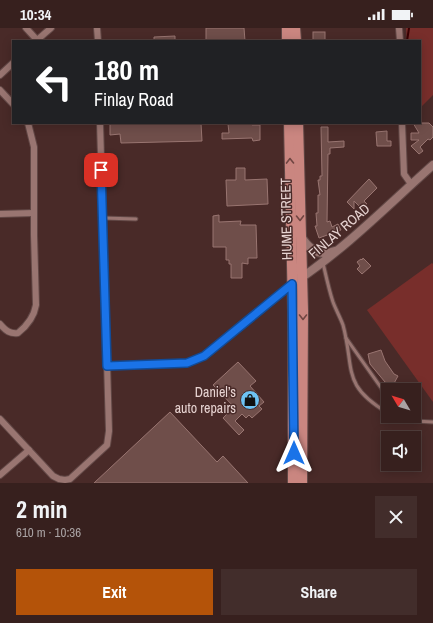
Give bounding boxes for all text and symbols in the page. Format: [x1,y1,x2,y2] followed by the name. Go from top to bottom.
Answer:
[20,4,51,25] text: 10:34
[94,51,159,89] text: 180 m
[28,56,80,108] icon: left
[94,87,174,112] text: Finlay Road
[84,153,118,187] pin
[286,158,294,164] one-way arrow
[90,159,112,181] icon: arrive
[276,178,296,260] street label: HUME STREET
[305,199,373,263] street label: FINLAY ROAD
[296,215,304,221] one-way arrow
[299,314,307,320] one-way arrow
[175,383,236,417] place label: Daniel’s auto repairs
[381,383,421,423] north arrow
[381,383,421,471] map controls
[239,389,261,411] shop icon: Daniel’s auto repairs
[381,431,421,471] button: sound
[273,432,315,474] position arrow
[16,493,67,525] text: 2 min
[375,496,417,538] button: close
[16,524,81,541] text: 610 m · 10:36
[16,569,213,615] button: Exit
[221,569,417,615] button: Share

